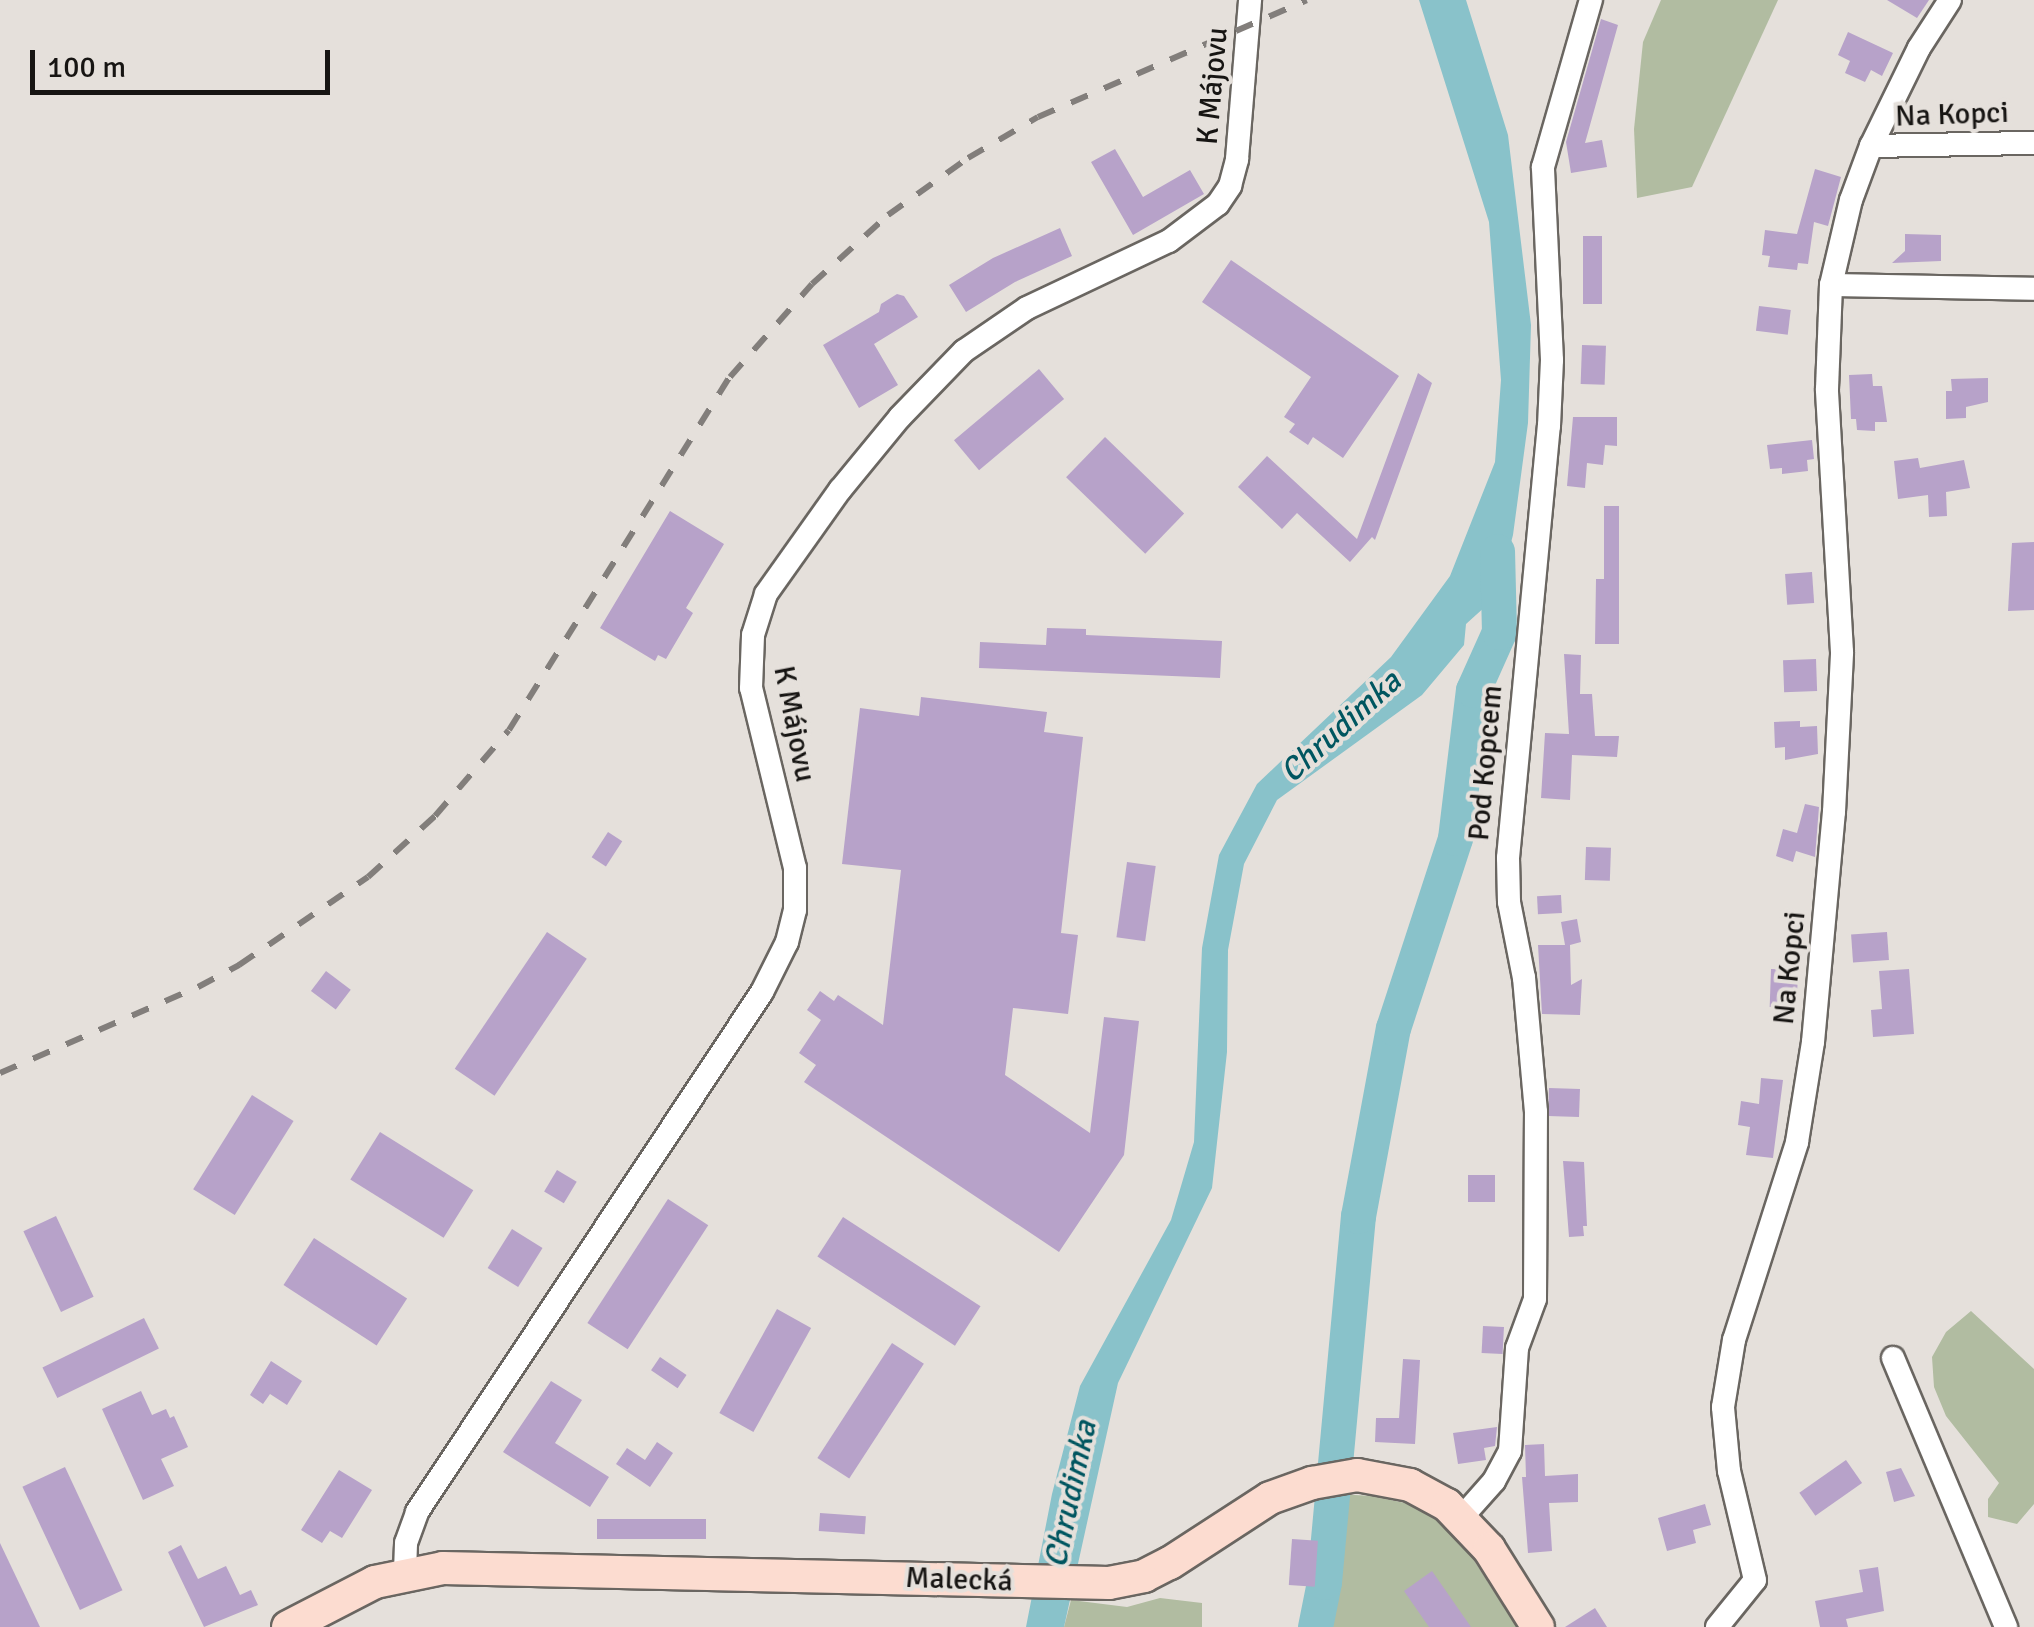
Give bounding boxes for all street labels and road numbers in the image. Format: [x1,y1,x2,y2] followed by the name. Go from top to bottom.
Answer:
[1190,26,1236,146] street label: K Májovu
[1895,95,2009,135] street label: Na Kopci
[765,663,823,785] street label: K Májovu
[1461,684,1511,842] street label: Pod Kopcem
[1766,910,1814,1026] street label: Na Kopci
[905,1560,1013,1600] street label: Malecká

